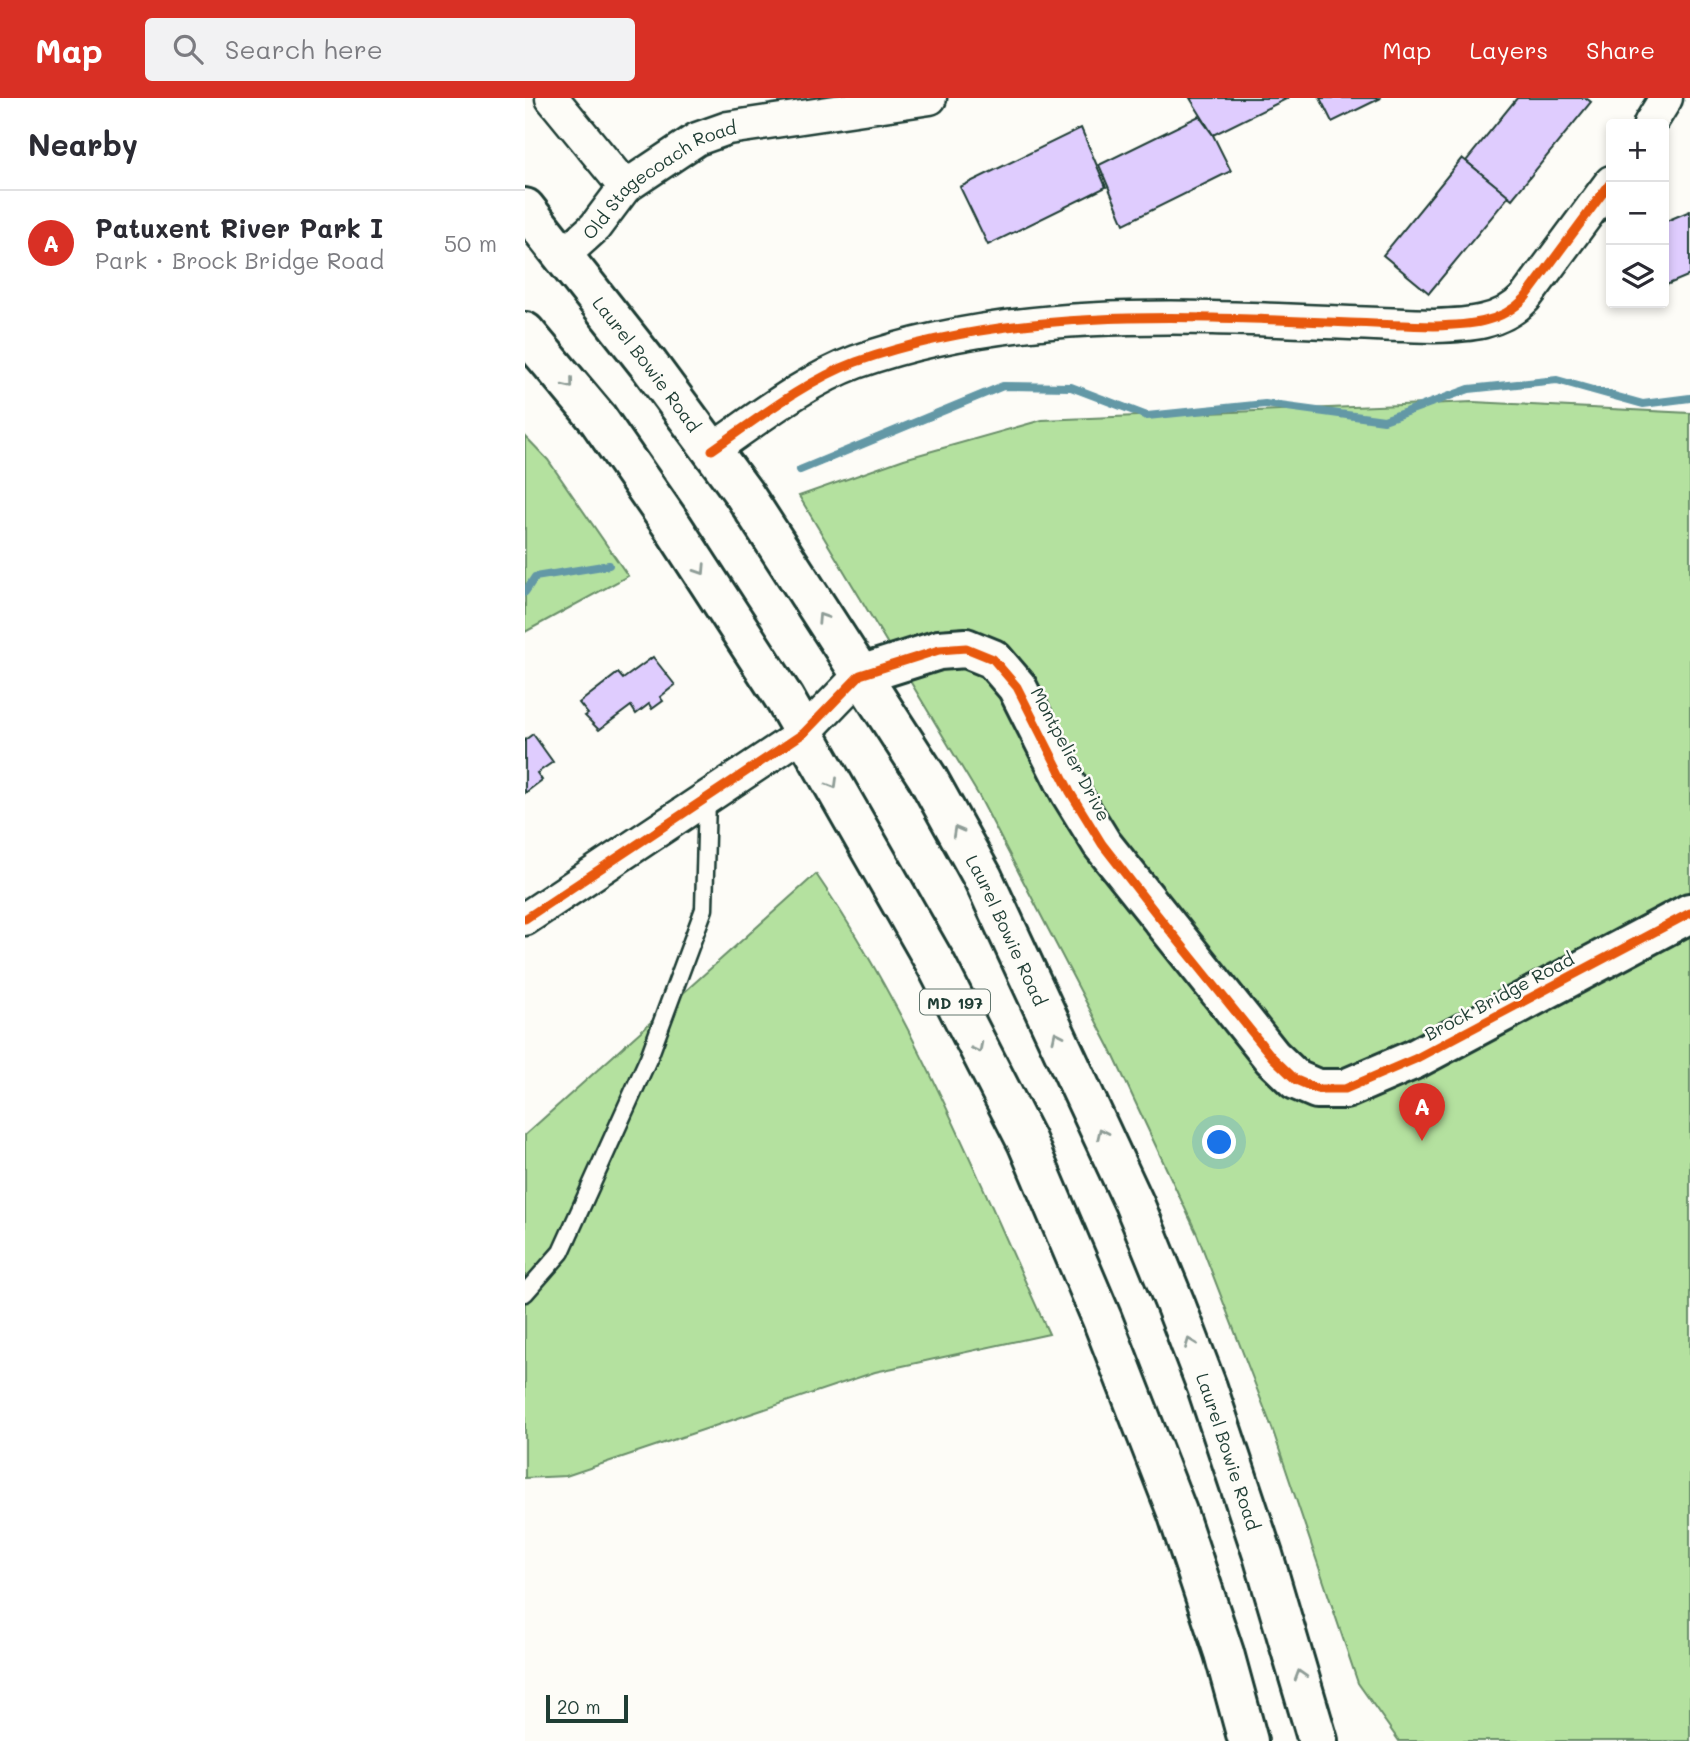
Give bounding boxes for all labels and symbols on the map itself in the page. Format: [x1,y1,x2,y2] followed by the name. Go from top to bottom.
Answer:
[577,115,738,245] street label: Old Stagecoach Road
[587,292,706,437] street label: Laurel Bowie Road
[561,376,573,389] one-way arrow
[692,562,705,575] one-way arrow
[818,613,831,626] one-way arrow
[1025,683,1117,825] street label: Montpelier Drive
[825,777,838,790] one-way arrow
[952,826,965,839] one-way arrow
[960,850,1053,1009] street label: Laurel Bowie Road
[1420,946,1578,1046] street label: Brock Bridge Road
[920,989,990,1014] road number: MD 197
[1051,1031,1065,1043] one-way arrow
[970,1040,984,1053] one-way arrow
[1399,1083,1445,1141] pin: A
[1202,1125,1236,1159] your location
[1096,1128,1110,1141] one-way arrow
[1185,1338,1199,1350] one-way arrow
[1191,1369,1266,1533] street label: Laurel Bowie Road
[1294,1669,1309,1681] one-way arrow
[546,1692,628,1724] scale bar

